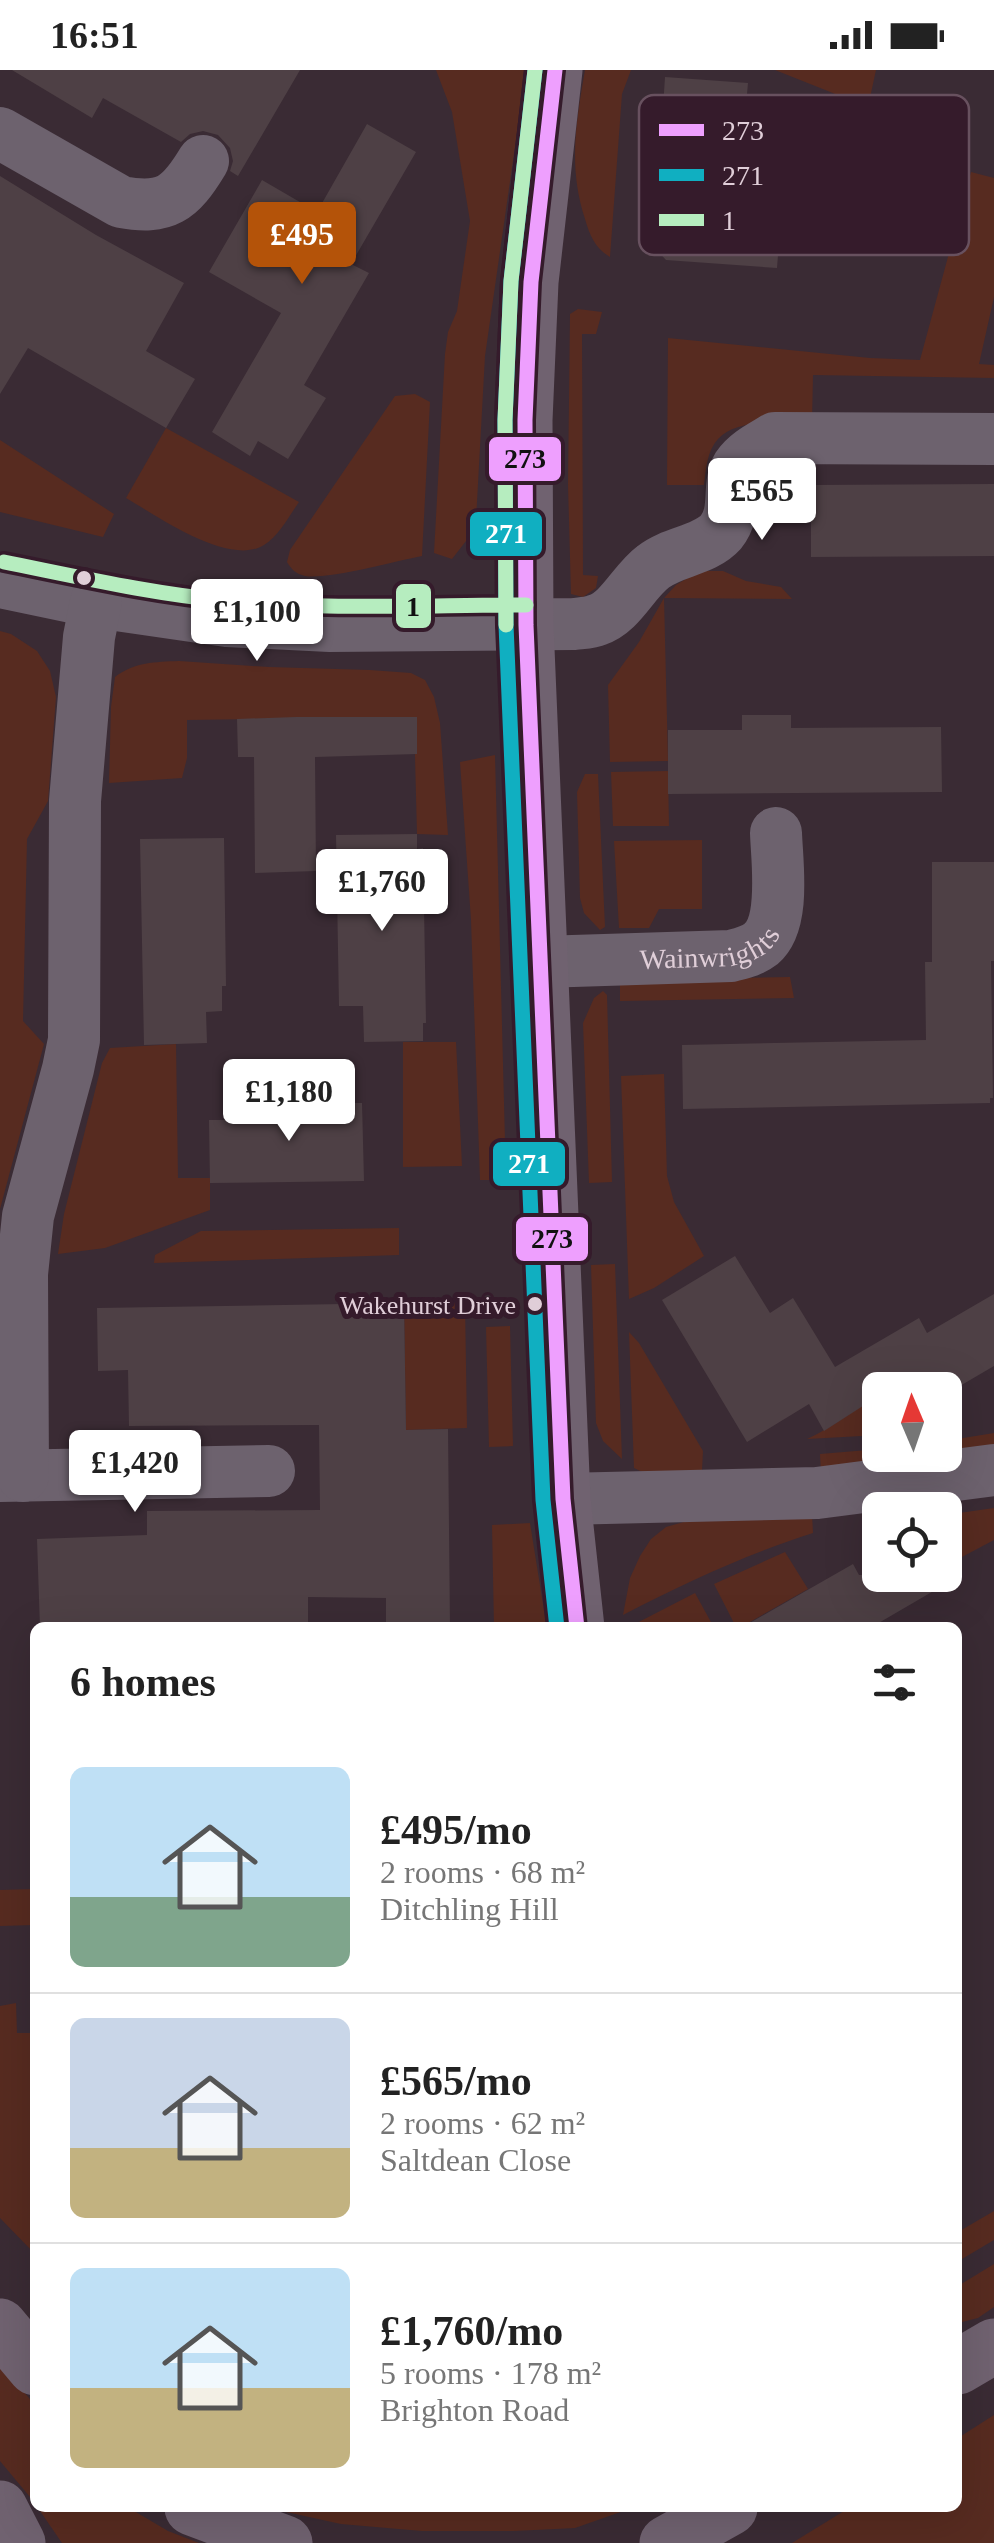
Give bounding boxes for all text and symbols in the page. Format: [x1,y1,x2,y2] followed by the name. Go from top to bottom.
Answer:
[50,14,139,56] text: 16:51
[639,95,969,255] legend
[722,115,764,146] text: 273
[722,160,764,191] text: 271
[243,202,361,287] pin: £495
[722,205,736,236] text: 1
[270,216,334,252] text: £495
[487,435,563,483] line badge: 273
[504,443,546,474] text: 273
[703,458,821,543] pin: £565
[730,472,794,508] text: £565
[468,510,544,558] line badge: 271
[485,518,527,549] text: 271
[74,568,94,588] unlabelled marker
[176,579,338,664] pin: £1,100
[394,582,433,630] line badge: 1
[406,591,420,622] text: 1
[213,593,301,629] text: £1,100
[301,849,463,934] pin: £1,760
[338,863,426,899] text: £1,760
[639,922,786,975] street label: Wainwrights
[208,1059,370,1144] pin: £1,180
[245,1073,333,1109] text: £1,180
[491,1140,567,1188] line badge: 271
[508,1148,550,1179] text: 271
[514,1215,590,1263] line badge: 273
[531,1223,573,1254] text: 273
[340,1291,516,1320] place label: Wakehurst Drive
[525,1294,545,1314] marker: Wakehurst Drive
[862,1372,962,1472] north arrow
[862,1372,962,1592] map controls
[54,1430,216,1515] pin: £1,420
[91,1444,179,1480] text: £1,420
[862,1492,962,1592] button: locate
[867,1655,922,1710] icon: filters
[70,1659,216,1705] text: 6 homes
[150,1807,270,1927] icon: home
[380,1807,532,1853] text: £495/mo
[380,1854,585,1890] text: 2 rooms · 68 m²
[380,1891,559,1927] text: Ditchling Hill
[150,2058,270,2178] icon: home
[380,2058,532,2104] text: £565/mo
[380,2105,585,2141] text: 2 rooms · 62 m²
[380,2142,571,2178] text: Saltdean Close
[150,2308,270,2428] icon: home
[380,2308,563,2354] text: £1,760/mo
[380,2355,601,2391] text: 5 rooms · 178 m²
[380,2392,569,2428] text: Brighton Road

